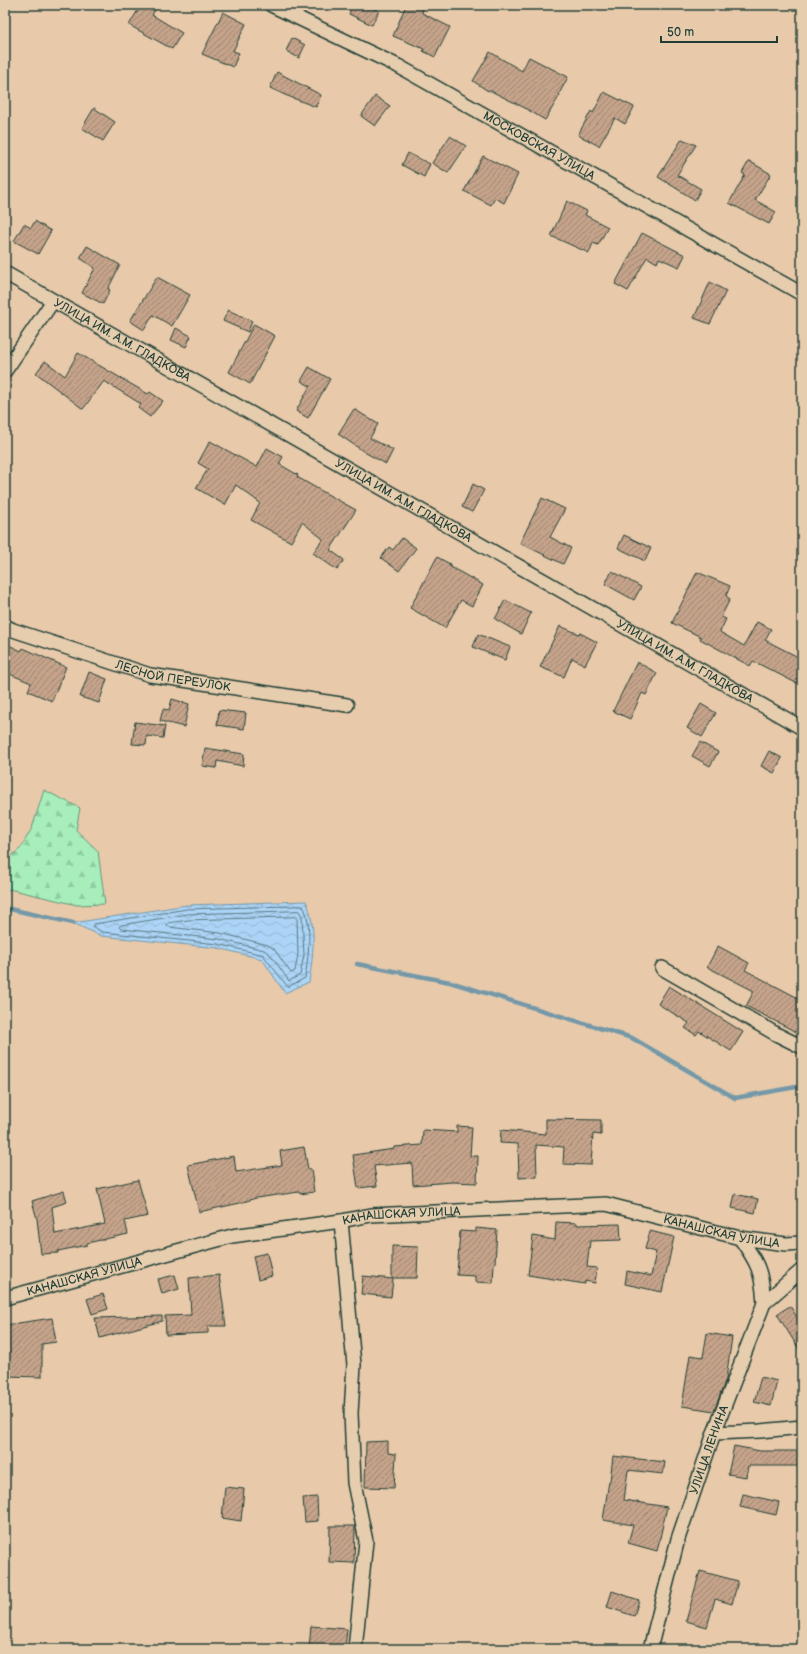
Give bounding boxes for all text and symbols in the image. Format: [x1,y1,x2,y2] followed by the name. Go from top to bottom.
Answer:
[661,18,777,44] scale bar
[667,25,694,40] text: 50 m
[481,108,598,184] street label: МОСКОВСКАЯ УЛИЦА
[51,295,194,385] street label: УЛИЦА ИМ. А.М. ГЛАДКОВА
[333,456,475,546] street label: УЛИЦА ИМ. А.М. ГЛАДКОВА
[614,616,757,707] street label: УЛИЦА ИМ. А.М. ГЛАДКОВА
[113,656,232,695] street label: ЛЕСНОЙ ПЕРЕУЛОК
[341,1203,461,1228] street label: КАНАШСКАЯ УЛИЦА
[662,1211,781,1251] street label: КАНАШСКАЯ УЛИЦА
[25,1253,144,1299] street label: КАНАШСКАЯ УЛИЦА
[686,1402,732,1496] street label: УЛИЦА ЛЕНИНА

